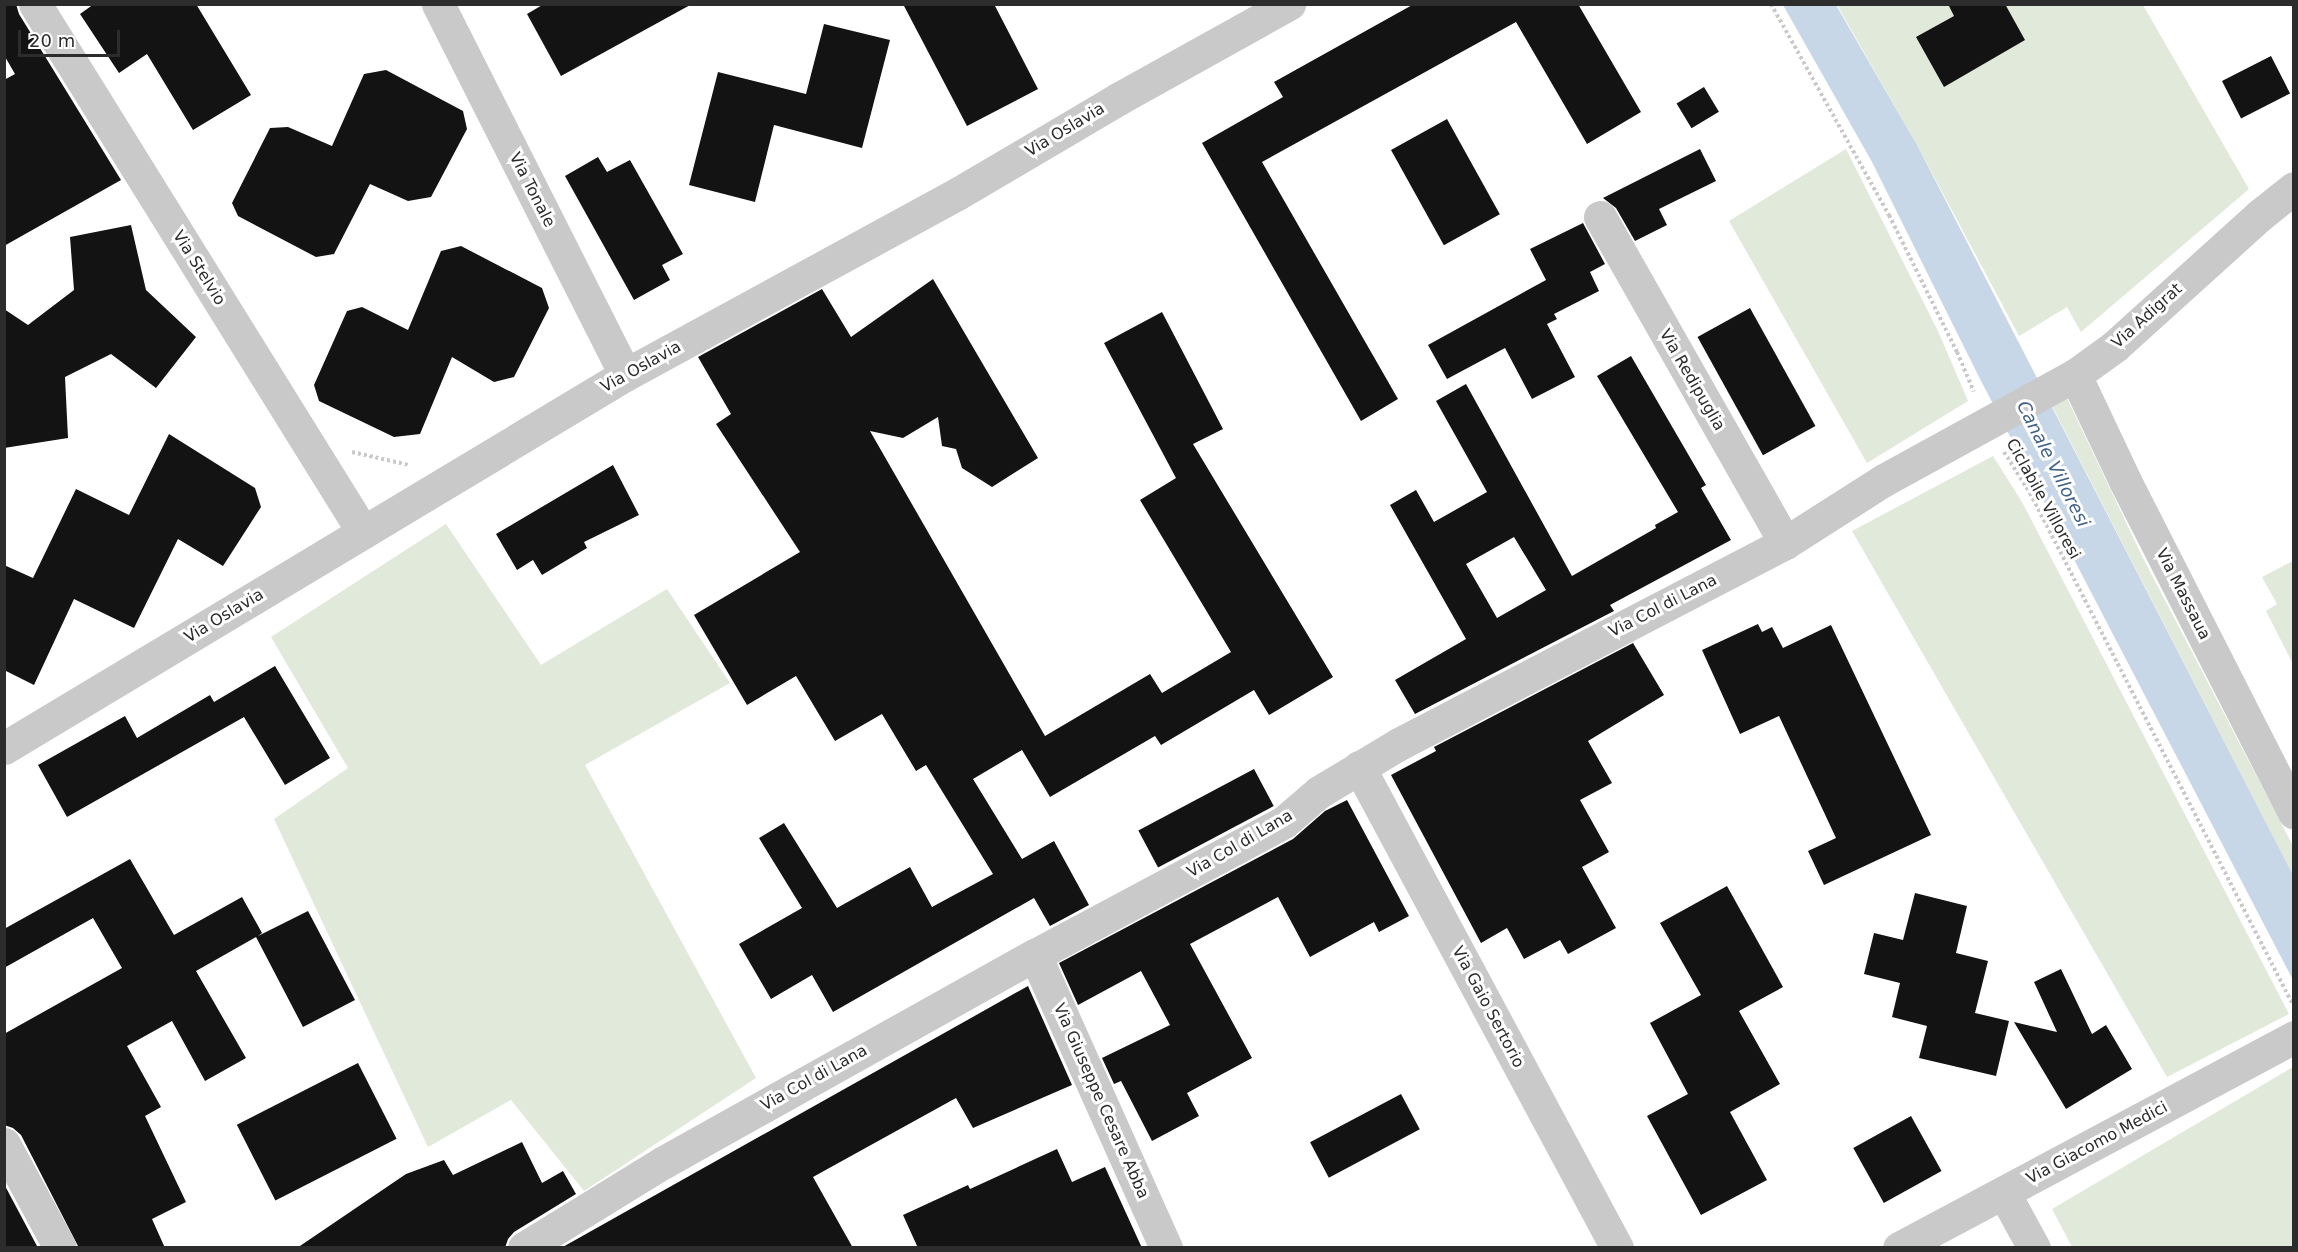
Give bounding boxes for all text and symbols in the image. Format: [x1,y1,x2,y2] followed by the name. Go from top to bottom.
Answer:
[21,18,123,56] scale bar
[29,30,75,51] text: 20 m
[1022,99,1108,161] street label: Via Oslavia
[505,150,559,230] street label: Via Tonale
[169,227,229,309] street label: Via Stelvio
[2108,279,2186,353] street label: Via Adigrat
[1655,326,1729,434] street label: Via Redipuglia
[598,337,684,397] street label: Via Oslavia
[2012,397,2094,531] water label: Canale Villoresi
[2002,435,2084,563] street label: Ciclabile Villoresi
[2152,545,2214,643] street label: Via Massaua
[1606,570,1720,642] street label: Via Col di Lana
[181,585,267,647] street label: Via Oslavia
[1184,806,1296,882] street label: Via Col di Lana
[1448,943,1528,1071] street label: Via Gaio Sertorio
[1049,1000,1153,1202] street label: Via Giuseppe Cesare Abba
[757,1041,871,1115] street label: Via Col di Lana
[2023,1098,2171,1188] street label: Via Giacomo Medici

